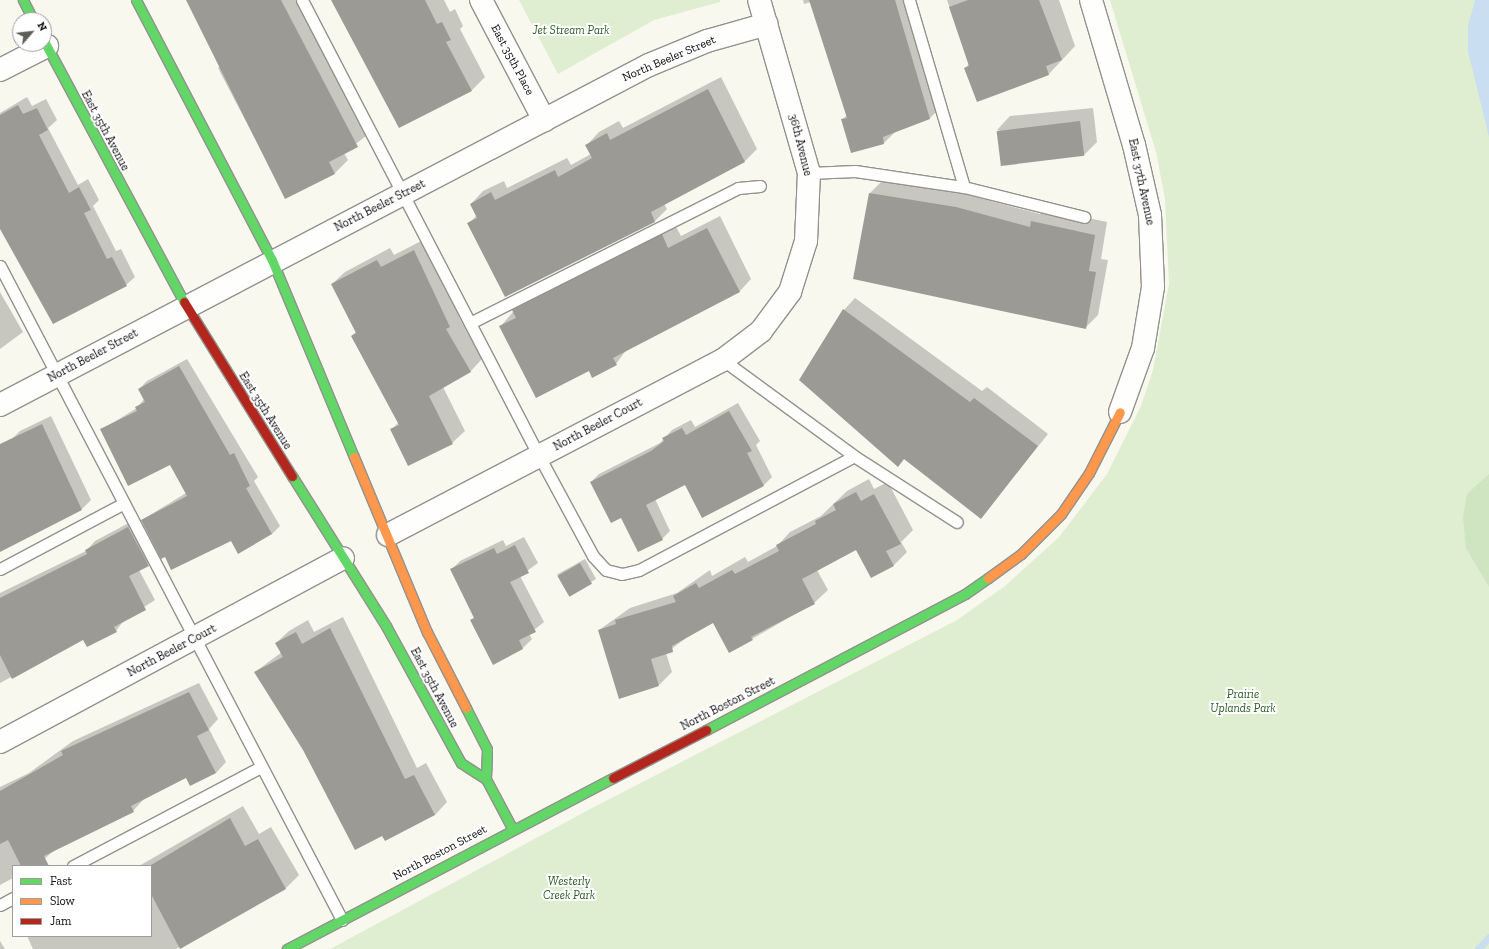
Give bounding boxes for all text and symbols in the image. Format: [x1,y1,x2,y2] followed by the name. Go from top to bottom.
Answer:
[12,12,52,52] north arrow
[34,20,50,33] text: N
[487,22,537,98] street label: East 35th Place
[533,24,609,38] park label: Jet Stream Park
[620,33,718,85] street label: North Beeler Street
[78,88,132,174] street label: East 35th Avenue
[785,112,815,178] street label: 36th Avenue
[1125,137,1157,227] street label: East 37th Avenue
[332,177,428,235] street label: North Beeler Street
[45,326,141,386] street label: North Beeler Street
[235,369,295,453] street label: East 35th Avenue
[551,395,645,455] street label: North Beeler Court
[125,621,219,681] street label: North Beeler Court
[407,645,461,731] street label: East 35th Avenue
[678,674,778,734] street label: North Boston Street
[1210,688,1276,716] park label: Prairie Uplands Park
[391,822,489,884] street label: North Boston Street
[12,865,152,937] legend
[50,874,72,888] text: Fast
[543,875,595,903] park label: Westerly Creek Park
[50,894,75,908] text: Slow
[50,914,71,928] text: Jam

